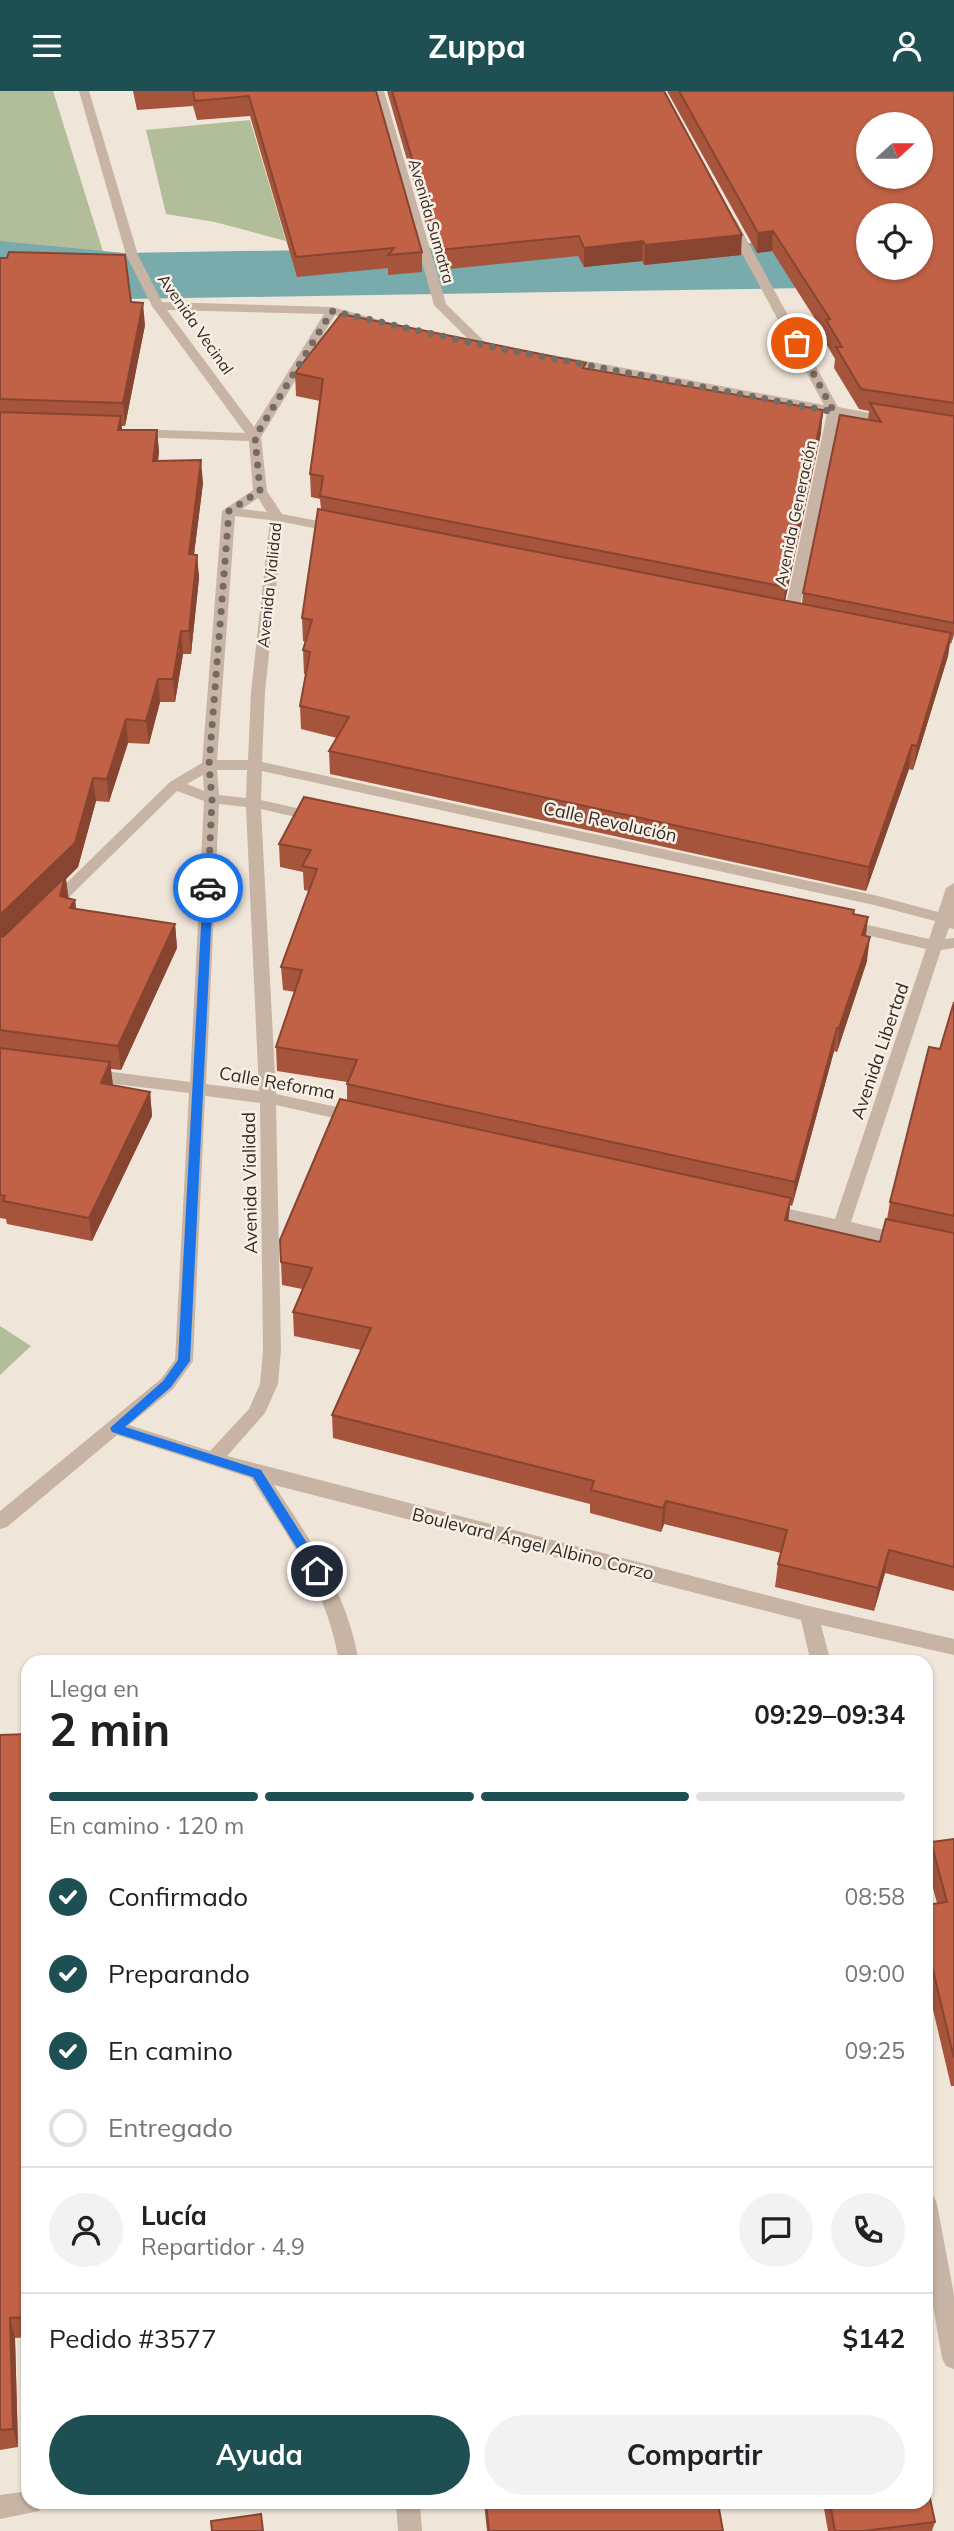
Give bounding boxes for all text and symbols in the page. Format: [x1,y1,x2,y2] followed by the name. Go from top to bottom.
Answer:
[428,26,526,66] text: Zuppa
[28,27,66,65] icon: menu
[888,27,926,65] icon: person
[856,112,933,189] north arrow
[856,112,933,280] map controls
[405,156,459,286] street label: Avenida Sumatra
[856,203,933,280] button: locate
[154,270,238,378] street label: Avenida Vecinal
[767,313,827,373] pin
[778,324,816,362] icon: bag
[770,438,820,588] street label: Avenida Generación
[252,521,286,649] street label: Avenida Vialidad
[541,796,679,847] street label: Calle Revolución
[173,853,243,923] courier
[189,869,227,907] icon: car
[845,980,914,1122] street label: Avenida Libertad
[217,1061,337,1104] street label: Calle Reforma
[237,1112,262,1254] street label: Avenida Vialidad
[410,1502,656,1585] street label: Boulevard Ángel Albino Corzo
[287,1541,347,1601] pin
[298,1552,336,1590] icon: home
[49,1674,139,1703] text: Llega en
[754,1698,905,1731] text: 09:29–09:34
[49,1700,170,1758] text: 2 min
[49,1811,244,1840] text: En camino · 120 m
[49,1878,87,1916] icon: check
[108,1880,248,1913] text: Confirmado
[845,1882,905,1911] text: 08:58
[49,1955,87,1993] icon: check
[108,1957,250,1990] text: Preparando
[845,1959,905,1988] text: 09:00
[49,2032,87,2070] icon: check
[108,2034,233,2067] text: En camino
[845,2036,905,2065] text: 09:25
[108,2111,233,2144] text: Entregado
[49,2193,123,2267] button: person
[739,2193,813,2267] button: chat
[831,2193,905,2267] button: phone
[141,2199,207,2232] text: Lucía
[141,2232,305,2261] text: Repartidor · 4.9
[49,2322,217,2355] text: Pedido #3577
[843,2322,905,2355] text: $142
[49,2415,470,2495] button: Ayuda
[484,2415,905,2495] button: Compartir

